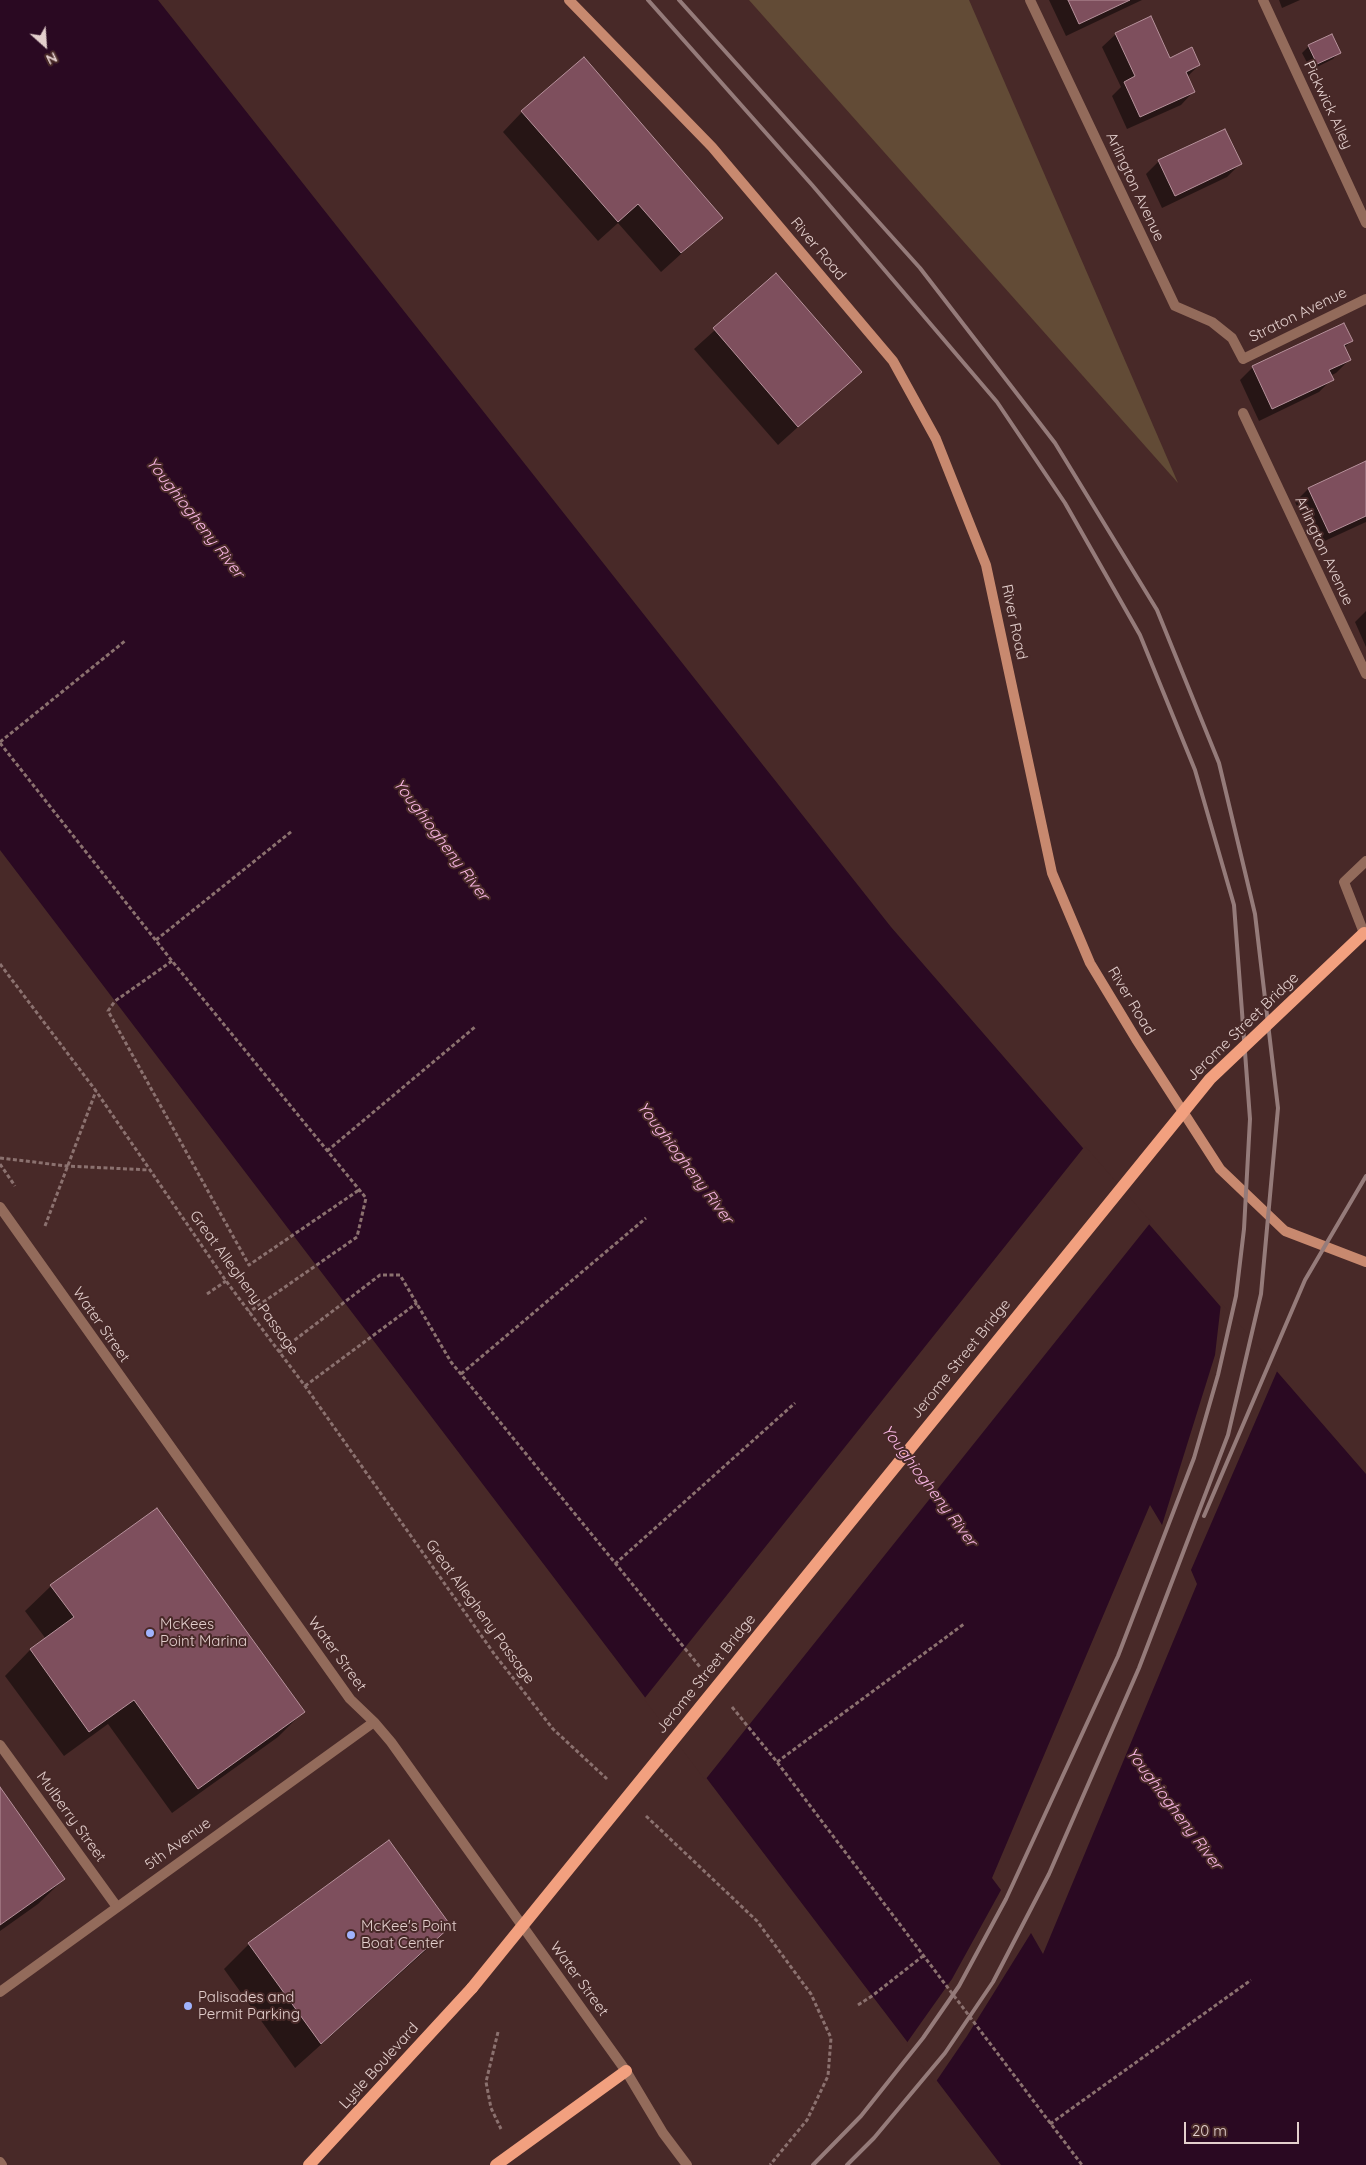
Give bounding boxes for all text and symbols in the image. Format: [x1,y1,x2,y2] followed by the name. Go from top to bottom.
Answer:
[20,20,70,70] north arrow
[43,48,60,69] text: N
[1300,58,1356,152] street label: Pickwick Alley
[1102,130,1168,244] street label: Arlington Avenue
[786,214,850,284] street label: River Road
[1246,284,1350,346] street label: Straton Avenue
[142,454,248,582] water label: Youghiogheny River
[1291,494,1357,608] street label: Arlington Avenue
[997,583,1031,661] street label: River Road
[389,775,493,905] water label: Youghiogheny River
[1104,964,1158,1038] street label: River Road
[1183,969,1303,1085] street label: Jerome Street Bridge
[633,1098,737,1228] water label: Youghiogheny River
[186,1207,302,1359] street label: Great Allegheny Passage
[68,1284,134,1366] street label: Water Street
[907,1296,1015,1422] street label: Jerome Street Bridge
[877,1421,981,1551] water label: Youghiogheny River
[422,1536,538,1688] street label: Great Allegheny Passage
[652,1611,760,1737] street label: Jerome Street Bridge
[304,1613,370,1695] street label: Water Street
[160,1615,247,1650] place label: McKees Point Marina
[144,1627,156,1639] marker: McKees Point Marina
[1122,1744,1226,1874] water label: Youghiogheny River
[32,1768,110,1866] street label: Mulberry Street
[141,1814,215,1874] street label: 5th Avenue
[361,1917,457,1952] place label: McKee's Point Boat Center
[345,1929,357,1941] marker: McKee's Point Boat Center
[546,1938,612,2020] street label: Water Street
[198,1988,300,2023] place label: Palisades and Permit Parking
[182,2000,194,2012] marker: Palisades and Permit Parking
[336,2019,422,2113] street label: Lysle Boulevard
[1186,2112,1301,2144] scale bar
[1192,2121,1227,2140] text: 20 m

